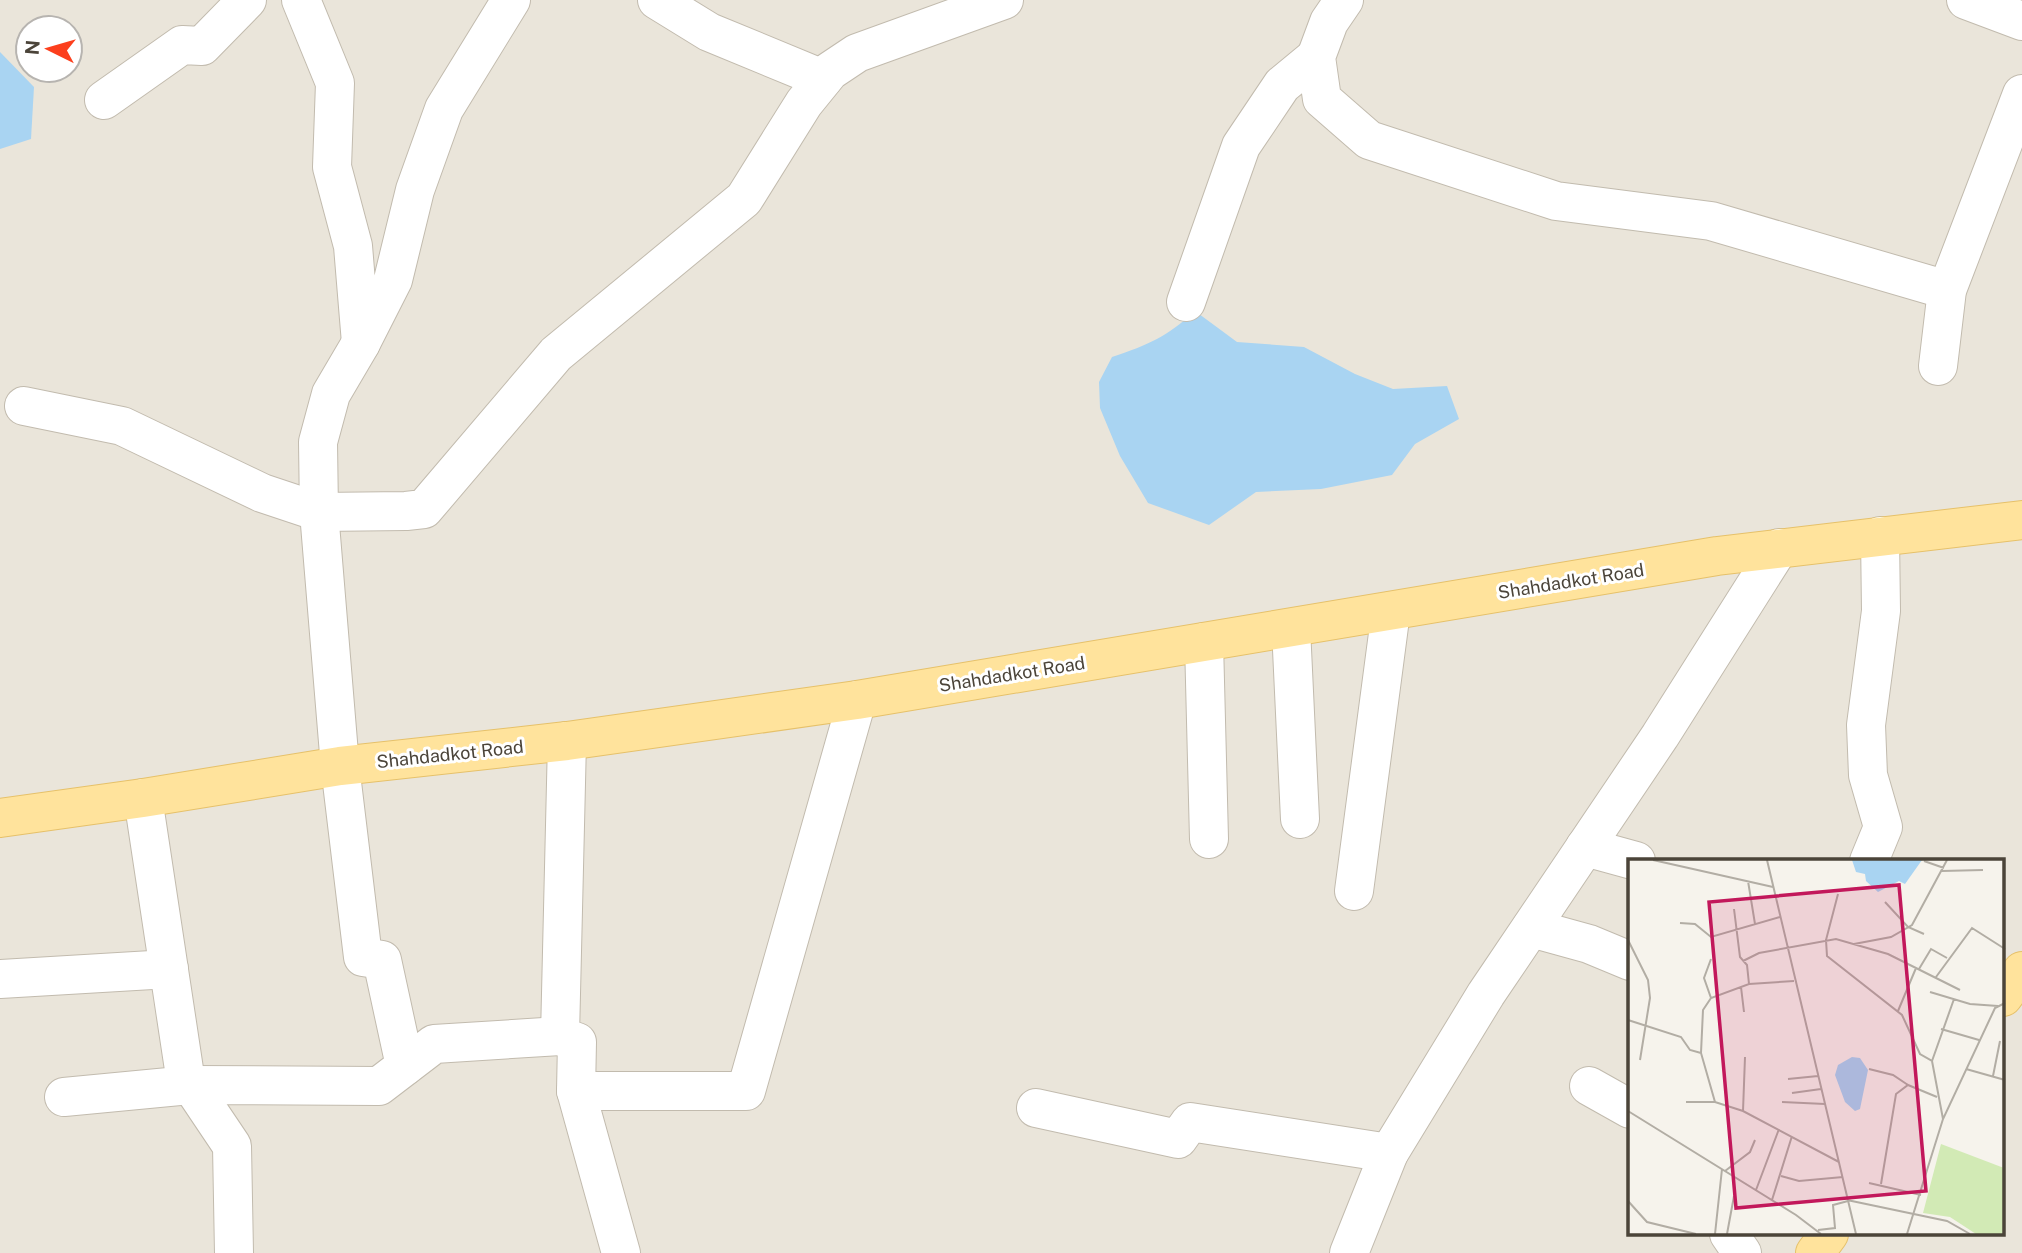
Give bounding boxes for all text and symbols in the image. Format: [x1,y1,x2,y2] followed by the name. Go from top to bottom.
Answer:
[14,14,84,84] north arrow
[20,39,44,56] text: N
[1496,559,1646,603] street label: Shahdadkot Road
[937,652,1087,696] street label: Shahdadkot Road
[375,736,525,772] street label: Shahdadkot Road
[1628,859,2004,1236] inset map

